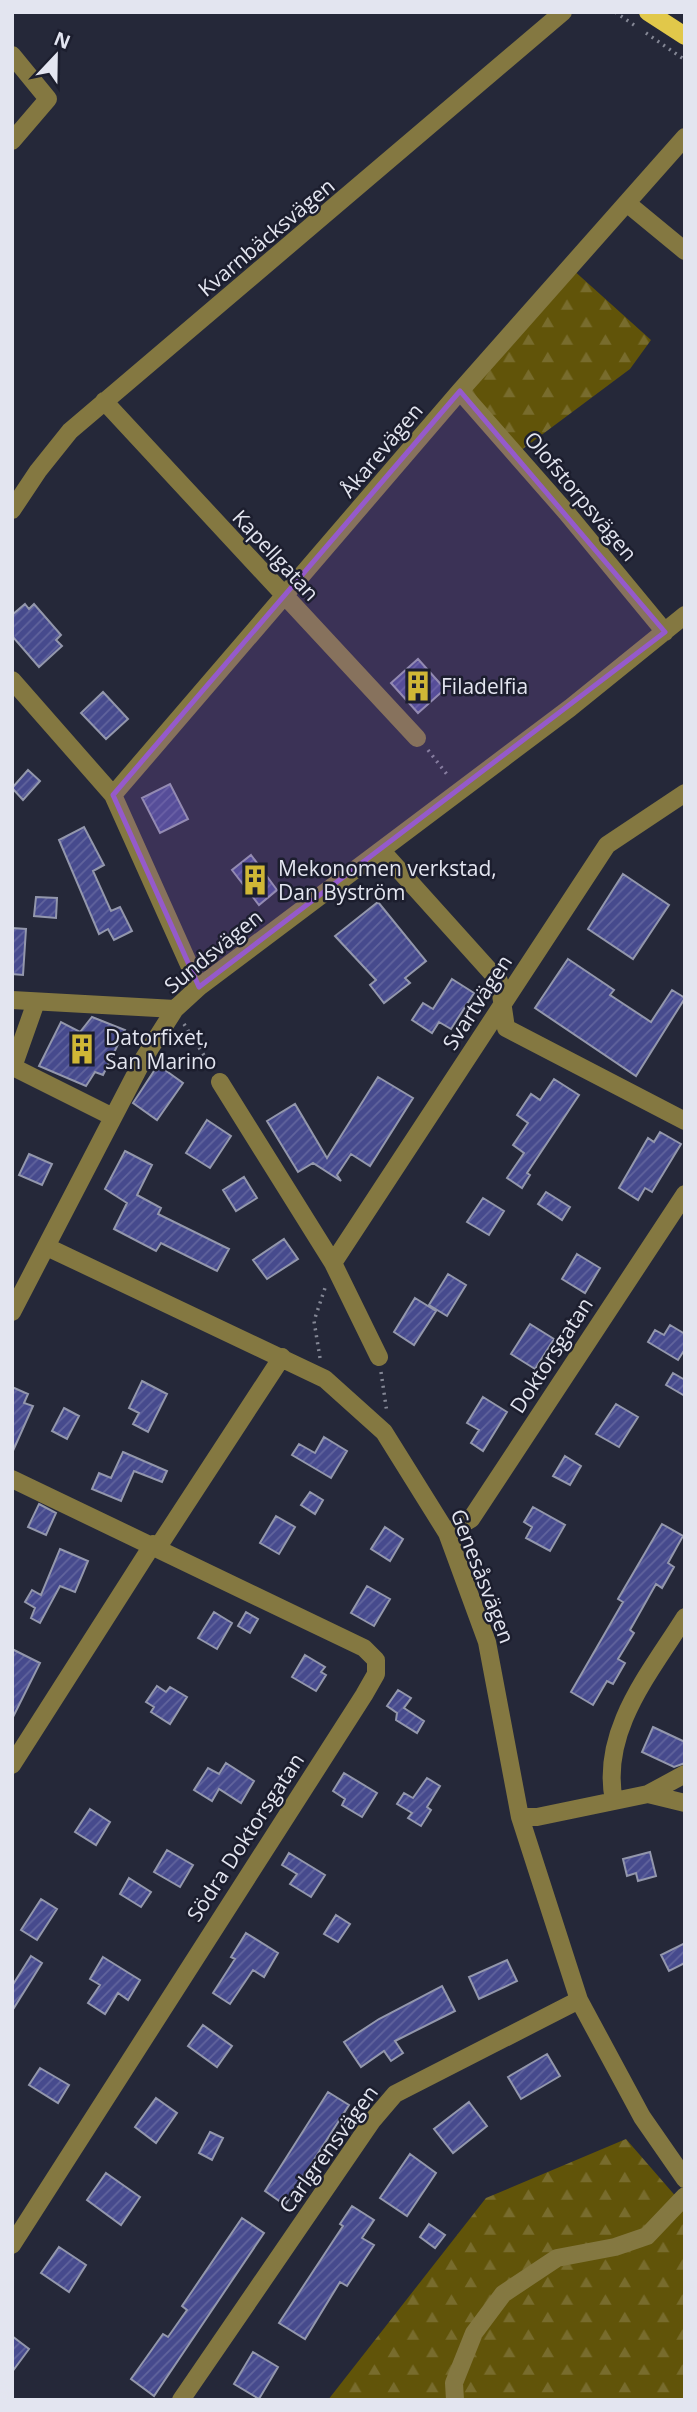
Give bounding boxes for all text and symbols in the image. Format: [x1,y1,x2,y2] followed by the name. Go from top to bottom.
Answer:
[21,21,91,91] north arrow
[50,25,74,55] text: N
[192,172,340,302] street label: Kvarnbäcksvägen
[333,397,429,503] street label: Åkarevägen
[518,425,644,567] street label: Olofstorpsvägen
[227,503,325,607] street label: Kapellgatan
[401,669,435,703] building icon: Filadelfia
[441,672,528,700] place label: Filadelfia
[278,854,497,906] place label: Mekonomen verkstad, Dan Byström
[238,863,272,897] building icon: Mekonomen verkstad, Dan Byström
[158,903,268,999] street label: Sundsvägen
[436,949,518,1055] street label: Svartvägen
[105,1023,216,1075] place label: Datorfixet, San Marino
[65,1032,99,1066] building icon: Datorfixet, San Marino
[503,1292,599,1418] street label: Doktorsgatan
[445,1505,521,1647] street label: Genesåsvägen
[180,1747,310,1927] street label: Södra Doktorsgatan
[272,2079,384,2219] street label: Carlgrensvägen

